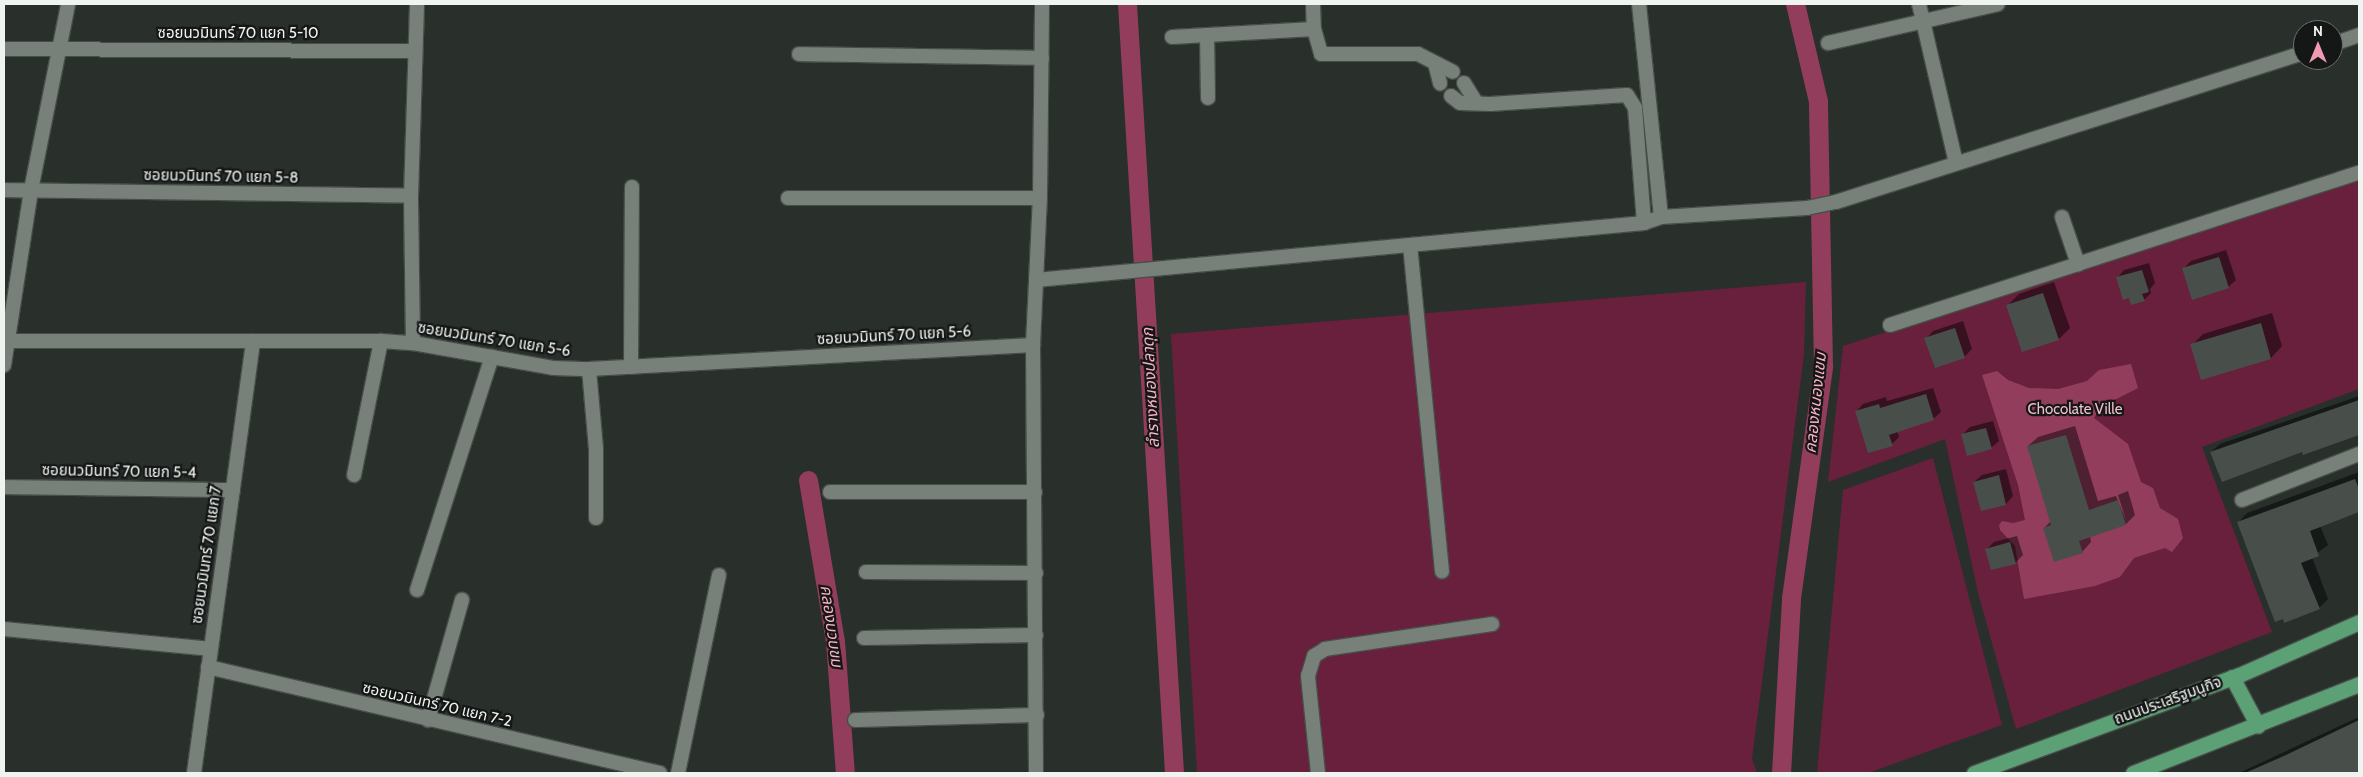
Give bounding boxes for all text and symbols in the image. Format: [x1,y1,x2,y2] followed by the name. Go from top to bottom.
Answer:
[2293,20,2343,70] north arrow
[2313,22,2323,40] text: N
[158,25,318,43] street label: ซอยนวมินทร์ 70 แยก 5-10
[143,167,299,187] street label: ซอยนวมินทร์ 70 แยก 5-8
[416,319,572,361] street label: ซอยนวมินทร์ 70 แยก 5-6
[816,323,972,349] street label: ซอยนวมินทร์ 70 แยก 5-6
[1138,327,1164,449] water label: ลำรางหนองปลาดุก
[1801,352,1831,454] water label: คลองหนองแขม
[2028,401,2122,419] park label: Chocolate Ville
[42,462,196,482] street label: ซอยนวมินทร์ 70 แยก 5-4
[188,485,226,625] street label: ซอยนวมินทร์ 70 แยก 7
[816,584,846,668] water label: คลองบวบขม
[2112,673,2224,729] street label: ถนนประเสริฐมนูกิจ
[361,679,513,731] street label: ซอยนวมินทร์ 70 แยก 7-2

